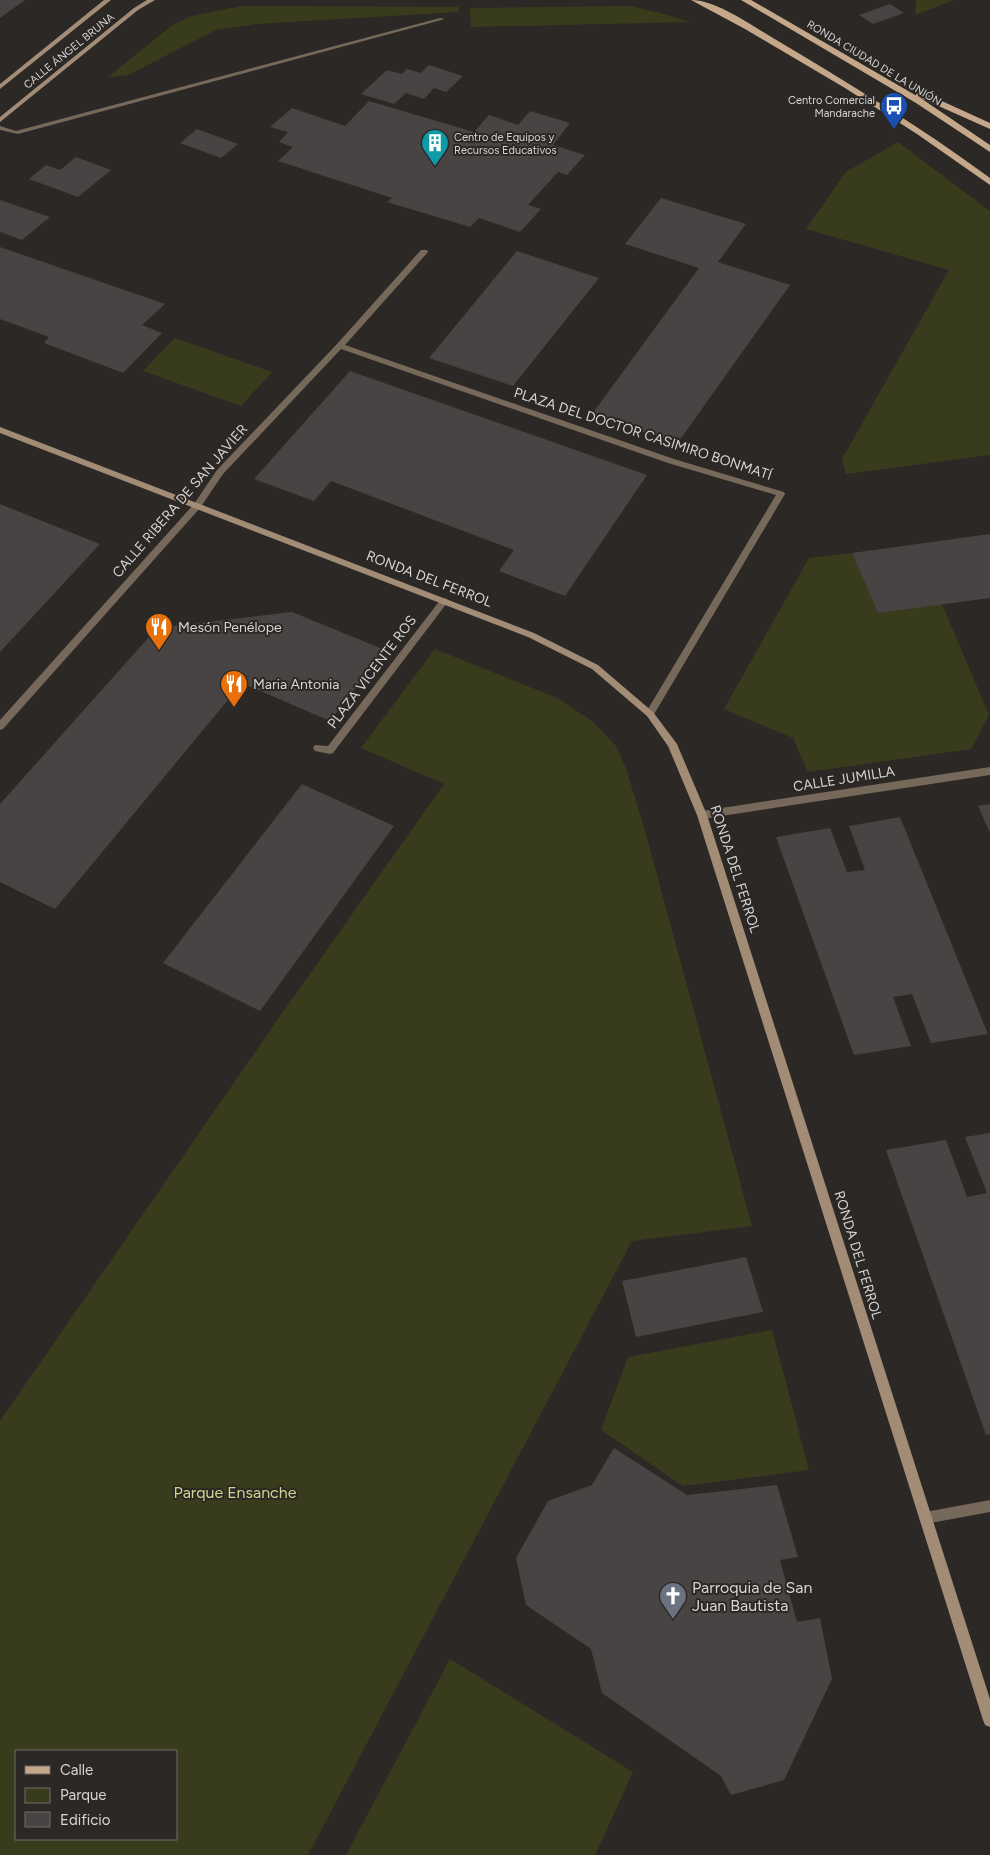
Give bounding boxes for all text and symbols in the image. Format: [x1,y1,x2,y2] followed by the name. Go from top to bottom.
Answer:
[21,10,117,92] street label: CALLE ÁNGEL BRUNA
[804,17,944,108] street label: RONDA CIUDAD DE LA UNIÓN
[879,91,909,130] bus stop icon: Centro Comercial Mandarache
[788,94,875,120] place label: Centro Comercial Mandarache
[420,128,450,167] building icon: Centro de Equipos y Recursos Educativos
[454,131,557,157] place label: Centro de Equipos y Recursos Educativos
[512,384,775,484] street label: PLAZA DEL DOCTOR CASIMIRO BONMATÍ
[109,421,251,581] street label: CALLE RIBERA DE SAN JAVIER
[364,547,495,611] street label: RONDA DEL FERROL
[144,612,174,651] restaurant icon: Mesón Penélope
[324,612,420,732] street label: PLAZA VICENTE ROS
[178,619,282,636] place label: Mesón Penélope
[219,669,249,708] restaurant icon: Maria Antonia
[253,676,339,693] place label: Maria Antonia
[792,762,897,795] street label: CALLE JUMILLA
[706,803,764,936] street label: RONDA DEL FERROL
[830,1189,886,1322] street label: RONDA DEL FERROL
[174,1483,297,1502] park label: Parque Ensanche
[692,1578,812,1615] place label: Parroquia de San Juan Bautista
[658,1581,688,1620] church icon: Parroquia de San Juan Bautista
[15,1750,178,1840] legend
[60,1761,93,1779] text: Calle
[60,1786,107,1804] text: Parque
[60,1811,111,1829] text: Edificio

